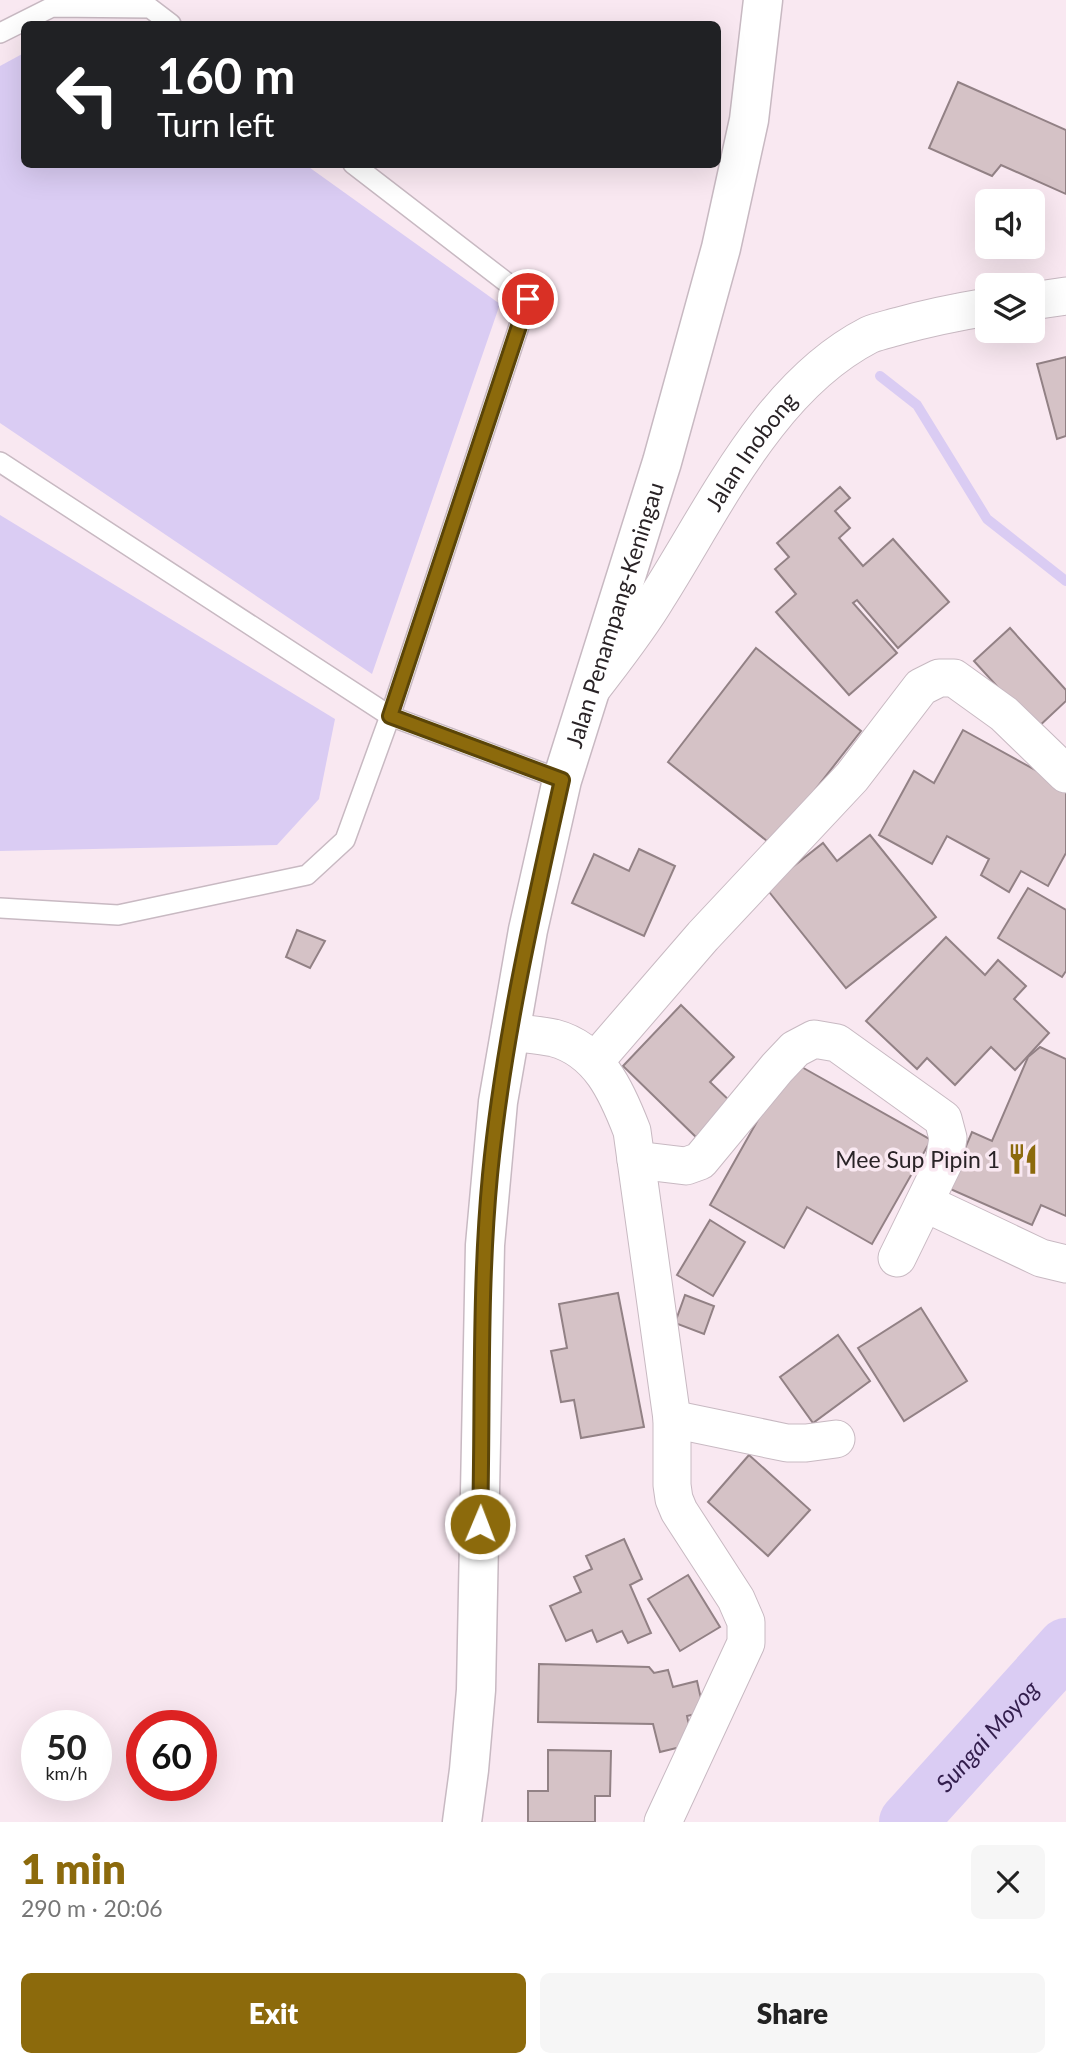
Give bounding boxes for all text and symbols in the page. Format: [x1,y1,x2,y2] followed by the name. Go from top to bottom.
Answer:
[157,46,295,104] text: 160 m
[42,49,133,140] icon: left
[157,105,274,144] text: Turn left
[975,189,1045,343] map controls
[975,189,1045,259] button: sound
[498,269,558,329] pin
[975,273,1045,343] button: layers
[509,280,547,318] icon: arrive
[699,386,802,516] street label: Jalan Inobong
[559,479,669,751] street label: Jalan Penampang-Keningau
[1006,1142,1040,1176] restaurant icon: Mee Sup Pipin 1
[835,1145,1000,1173] place label: Mee Sup Pipin 1
[443,1487,517,1561] position arrow
[929,1673,1044,1797] water label: Sungai Moyog
[126,1710,217,1801] speed limit sign: 60
[46,1725,87,1767] text: 50
[45,1762,88,1784] text: km/h
[21,1843,126,1893] text: 1 min
[971,1845,1045,1919] button: close
[21,1894,163,1922] text: 290 m · 20:06
[21,1973,526,2053] button: Exit
[540,1973,1045,2053] button: Share

